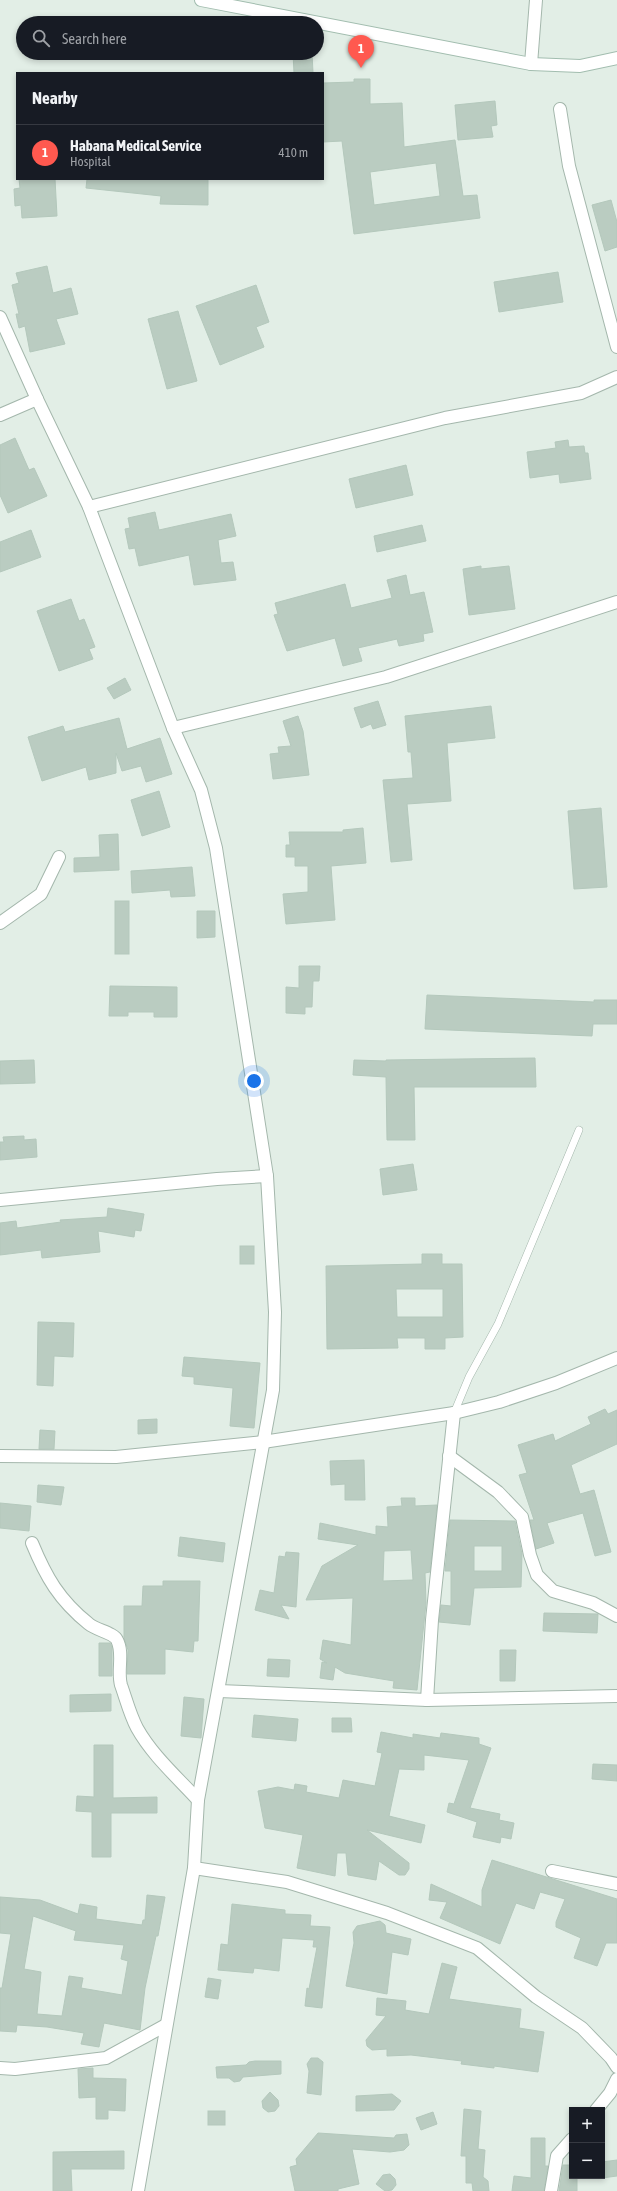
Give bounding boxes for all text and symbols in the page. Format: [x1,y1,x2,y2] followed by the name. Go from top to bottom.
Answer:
[16,16,324,60] search box
[30,27,52,49] icon: search
[62,30,127,47] text: Search here
[348,35,374,68] pin: 1
[32,88,78,108] text: Nearby
[70,137,202,154] text: Habana Medical Service
[42,145,48,160] text: 1
[279,145,308,160] text: 410 m
[70,154,111,169] text: Hospital
[244,1071,264,1091] your location
[569,2107,605,2179] map controls
[569,2107,605,2143] button: +
[569,2143,605,2179] button: −

